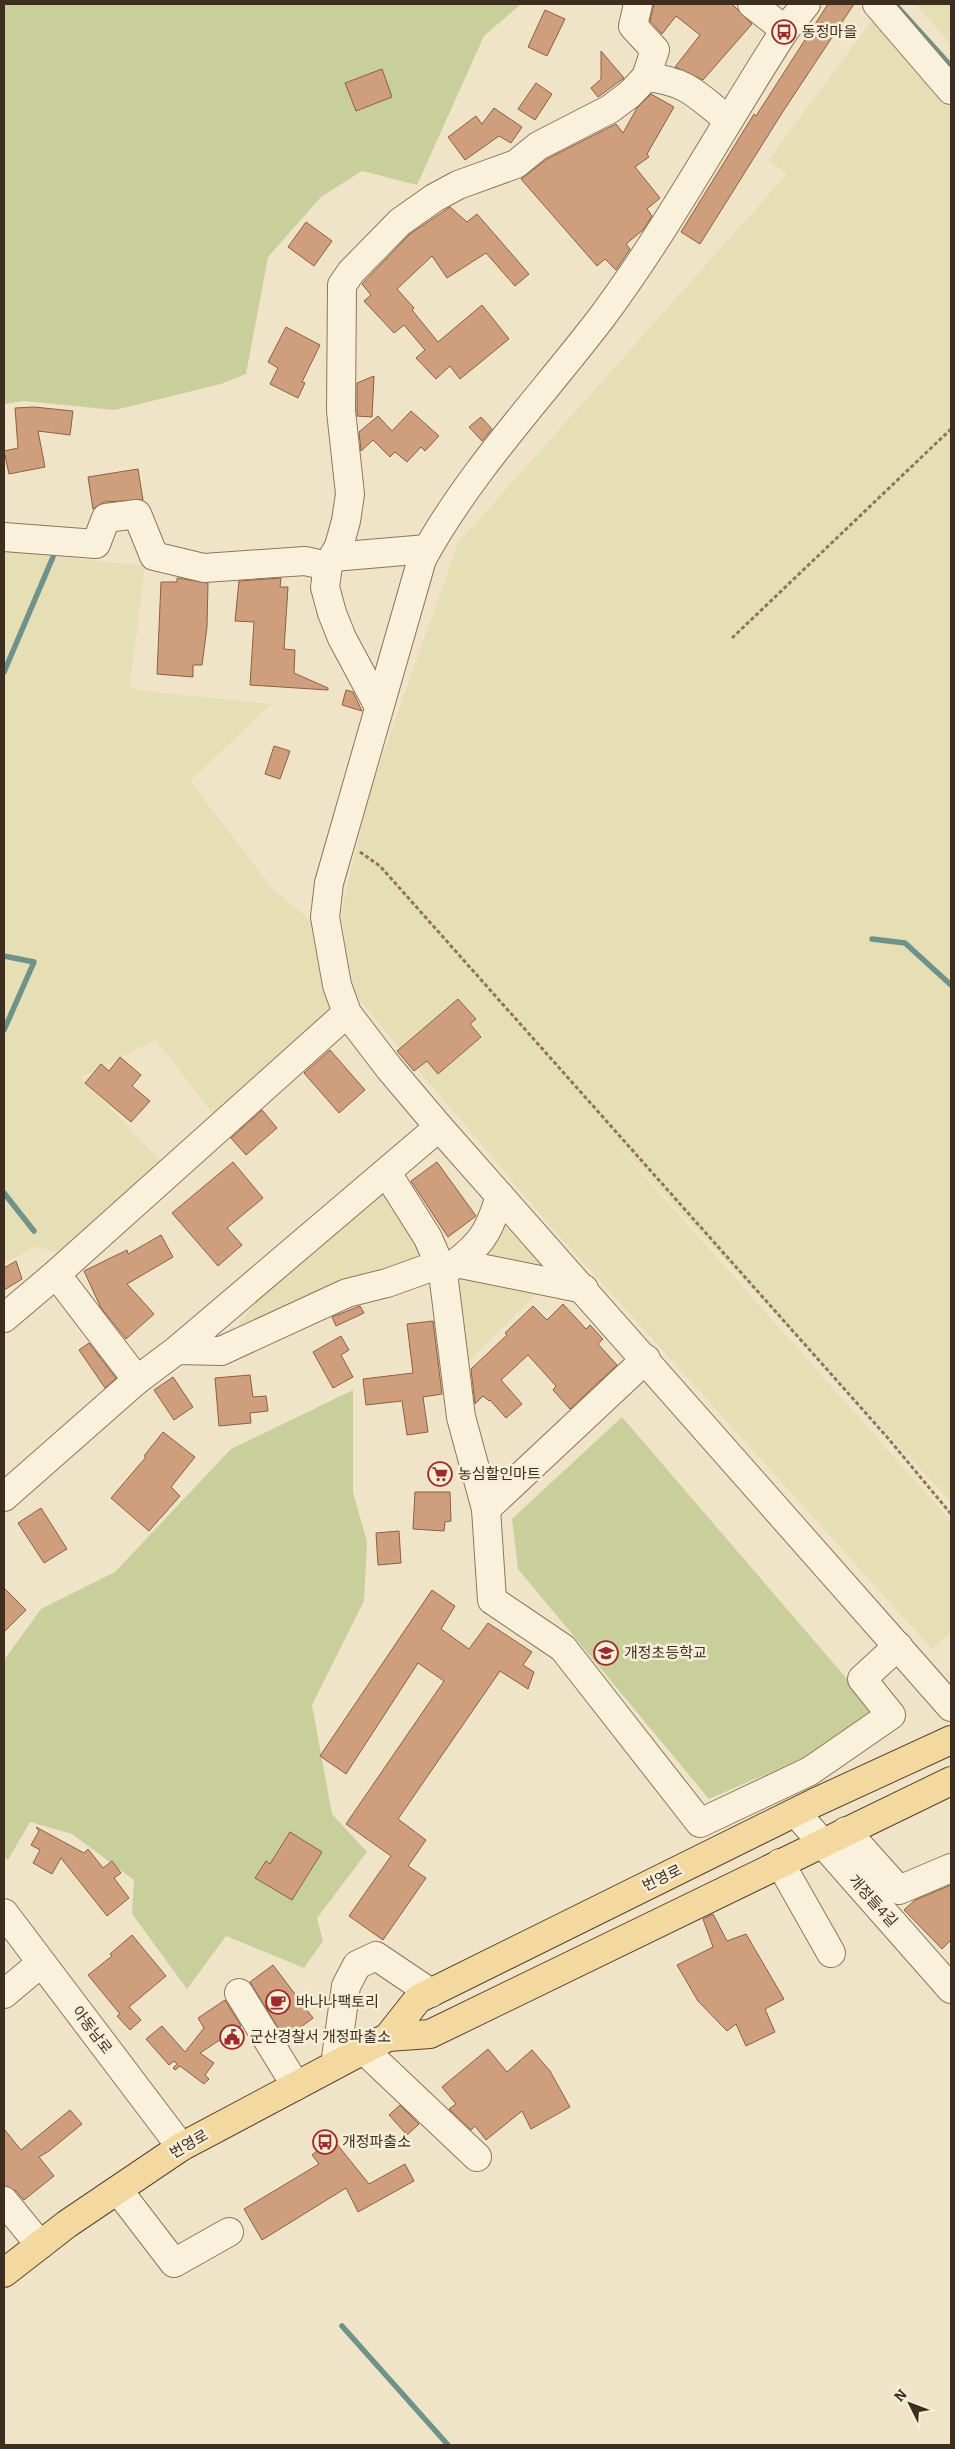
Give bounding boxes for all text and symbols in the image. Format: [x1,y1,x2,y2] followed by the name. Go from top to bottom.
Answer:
[771,19,797,45] bus stop icon: 동정마을
[802,23,857,41] place label: 동정마을
[427,1461,453,1487] supermarket icon: 농심할인마트
[458,1465,541,1483] place label: 농심할인마트
[593,1640,619,1666] school or university icon: 개정초등학교
[624,1644,707,1662] place label: 개정초등학교
[639,1861,685,1895] street label: 번영로
[845,1871,901,1931] street label: 개정들4길
[265,1989,291,2015] cafe icon: 바나나팩토리
[296,1993,379,2011] place label: 바나나팩토리
[68,2003,116,2057] street label: 아동남로
[219,2024,245,2050] public building icon: 군산경찰서 개정파출소
[250,2028,391,2046] place label: 군산경찰서 개정파출소
[167,2126,211,2162] street label: 번영로
[312,2129,338,2155] bus stop icon: 개정파출소
[342,2133,411,2151] place label: 개정파출소
[885,2379,935,2429] north arrow
[891,2386,911,2405] text: N

